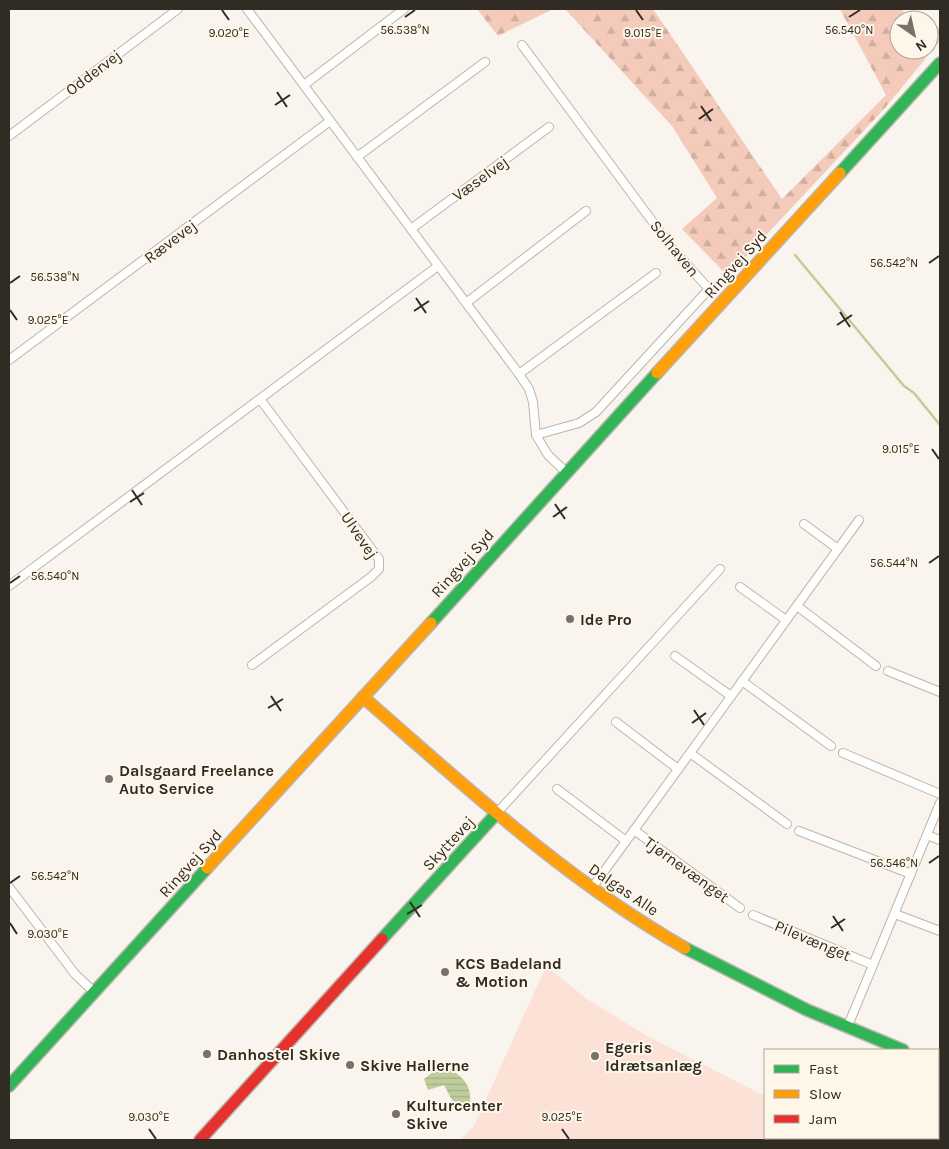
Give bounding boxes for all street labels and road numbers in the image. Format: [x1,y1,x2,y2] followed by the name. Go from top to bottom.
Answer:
[62,45,125,99] street label: Oddervej
[449,152,512,205] street label: Væselvej
[140,215,200,267] street label: Rævevej
[646,216,703,280] street label: Solhaven
[700,226,771,302] street label: Ringvej Syd
[337,508,382,562] street label: Ulvevej
[427,525,498,601] street label: Ringvej Syd
[418,812,478,874] street label: Skyttevej
[155,825,226,901] street label: Ringvej Syd
[641,832,733,906] street label: Tjørnevænget
[585,859,662,920] street label: Dalgas Alle
[772,916,854,965] street label: Pilevænget

